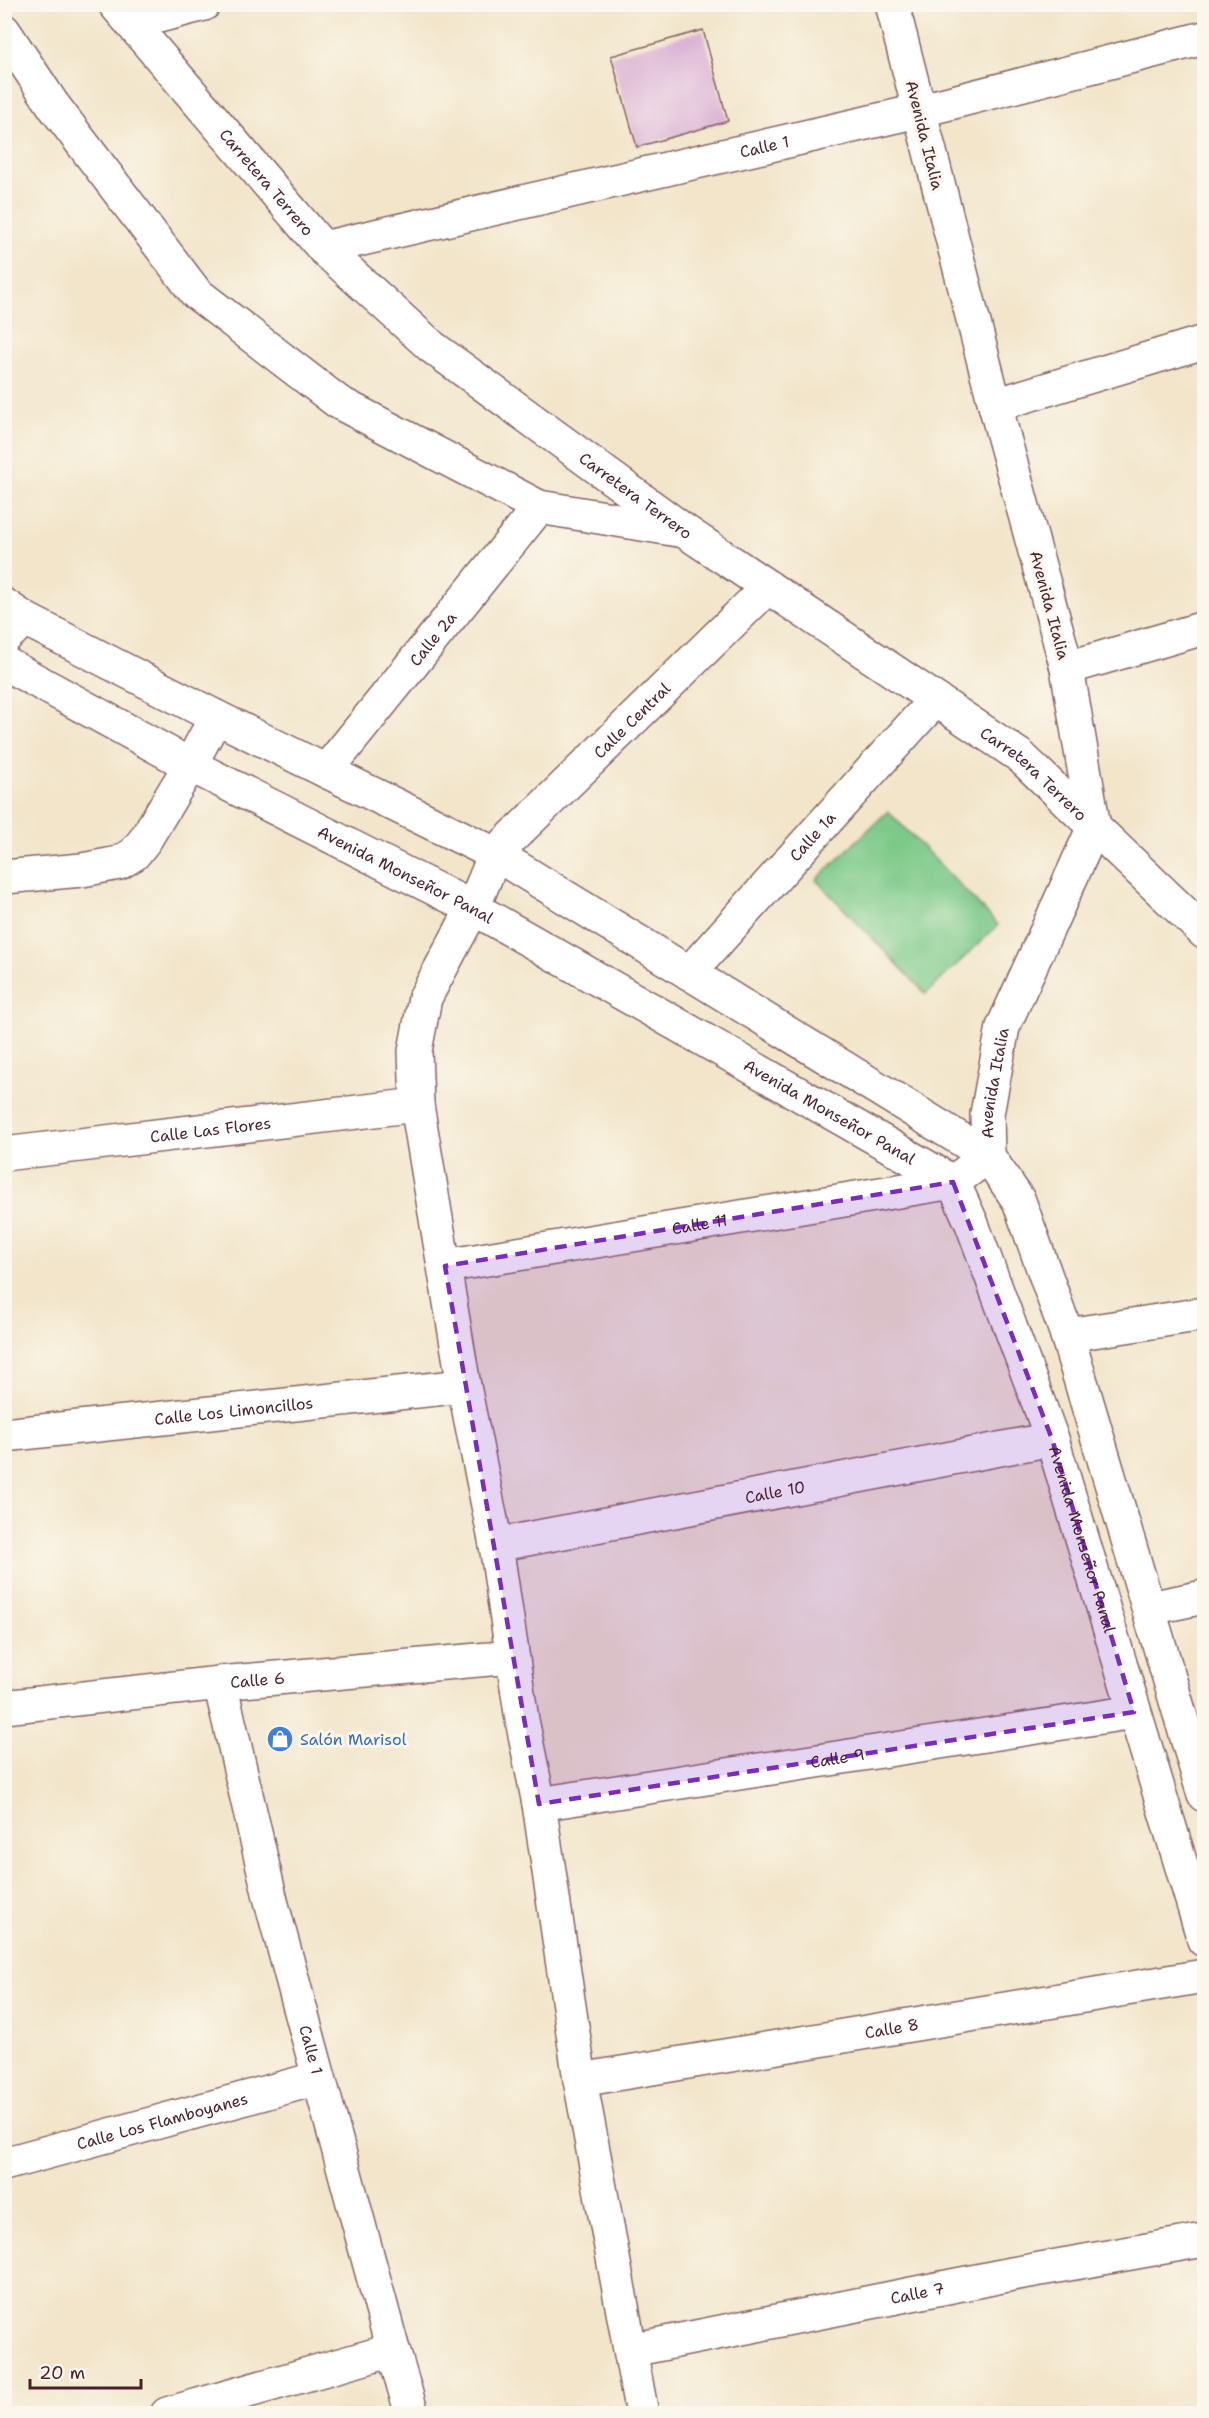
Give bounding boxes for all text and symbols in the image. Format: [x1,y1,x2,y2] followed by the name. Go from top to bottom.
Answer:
[901,78,948,192] street label: Avenida Italia
[215,124,318,241] street label: Carretera Terrero
[738,131,791,163] street label: Calle 1
[575,448,696,544] street label: Carretera Terrero
[1025,548,1074,662] street label: Avenida Italia
[405,607,461,671] street label: Calle 2a
[589,678,675,763] street label: Calle Central
[976,722,1091,826] street label: Carretera Terrero
[785,807,840,866] street label: Calle 1a
[314,821,497,929] street label: Avenida Monseñor Panal
[977,1026,1014,1139] street label: Avenida Italia
[740,1055,919,1170] street label: Avenida Monseñor Panal
[149,1112,272,1148] street label: Calle Las Flores
[670,1209,729,1239] street label: Calle 11
[153,1392,314,1430] street label: Calle Los Limoncillos
[1044,1443,1120,1636] street label: Avenida Monseñor Panal
[743,1476,807,1508] street label: Calle 10
[229,1667,286,1693] street label: Calle 6
[265,1724,295,1754] shop icon: Salón Marisol
[300,1729,407,1750] place label: Salón Marisol
[809,1744,866,1773] street label: Calle 9
[863,2014,920,2043] street label: Calle 8
[294,2023,328,2077] street label: Calle 1
[74,2088,250,2155] street label: Calle Los Flamboyanes
[889,2278,946,2309] street label: Calle 7
[30,2352,141,2390] scale bar
[39,2361,85,2385] text: 20 m

